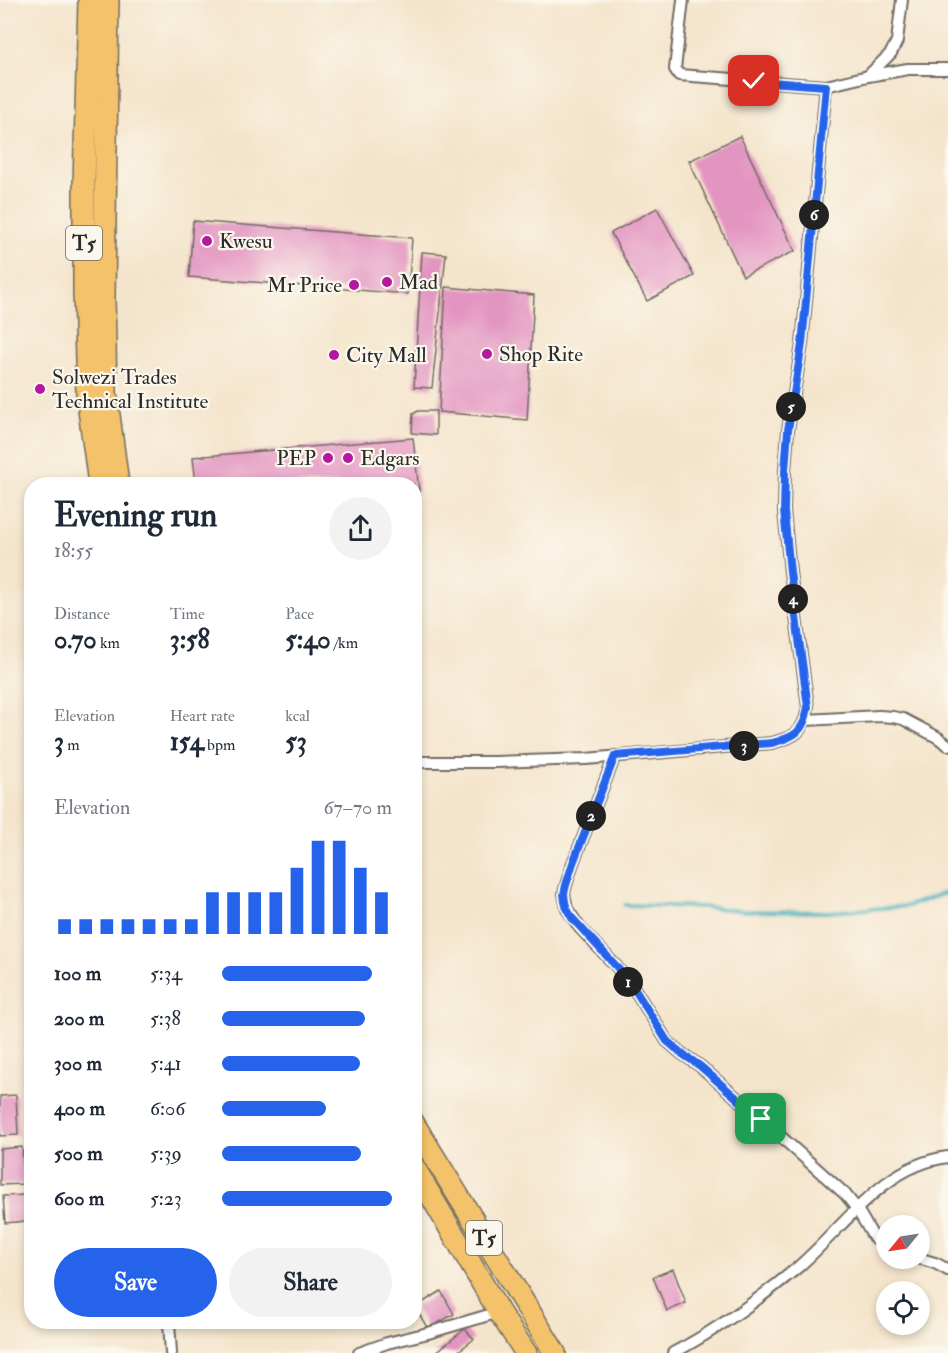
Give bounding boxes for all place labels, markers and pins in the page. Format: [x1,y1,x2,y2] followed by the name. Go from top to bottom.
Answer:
[728,55,779,106] pin
[799,200,829,230] pin: 6
[219,228,273,255] place label: Kwesu
[200,234,214,248] marker: Kwesu
[399,269,439,296] place label: Mad
[267,272,342,299] place label: Mr Price
[380,275,394,289] marker: Mad
[347,278,361,292] marker: Mr Price
[499,341,583,368] place label: Shop Rite
[346,342,427,369] place label: City Mall
[480,347,494,361] marker: Shop Rite
[327,348,341,362] marker: City Mall
[52,364,209,415] place label: Solwezi Trades Technical Institute
[33,382,47,396] marker: Solwezi Trades Technical Institute
[776,392,806,422] pin: 5
[276,445,316,472] place label: PEP
[360,445,419,472] place label: Edgars
[321,451,335,465] marker: PEP
[341,451,355,465] marker: Edgars
[778,584,808,614] pin: 4
[729,731,759,761] pin: 3
[576,801,606,831] pin: 2
[613,967,643,997] pin: 1
[735,1093,786,1144] pin

